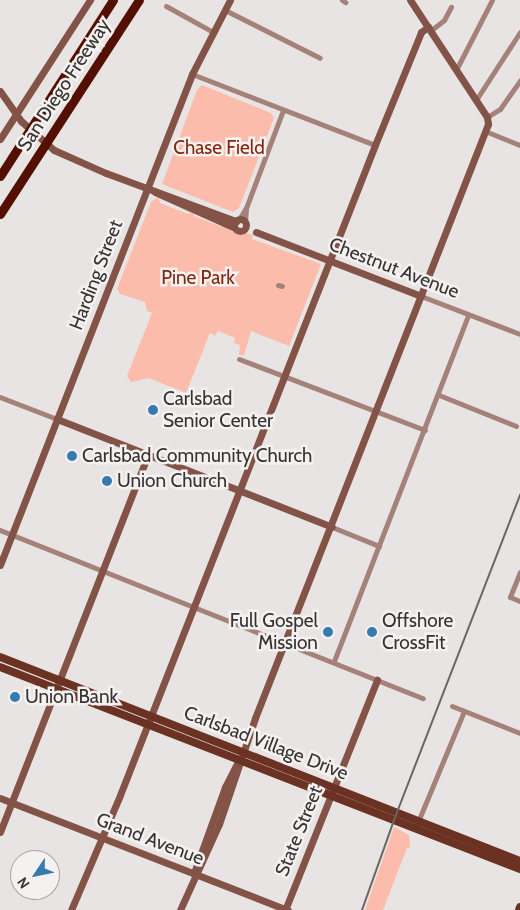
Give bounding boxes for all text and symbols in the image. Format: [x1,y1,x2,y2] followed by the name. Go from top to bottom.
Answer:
[13,15,115,155] street label: San Diego Freeway
[173,137,265,159] park label: Chase Field
[65,217,127,333] street label: Harding Street
[326,233,462,303] street label: Chestnut Avenue
[161,267,235,289] park label: Pine Park
[163,388,273,432] place label: Carlsbad Senior Center
[147,404,159,416] marker: Carlsbad Senior Center
[82,445,312,467] place label: Carlsbad Community Church
[66,450,78,462] marker: Carlsbad Community Church
[117,470,227,492] place label: Union Church
[101,475,113,487] marker: Union Church
[230,610,318,654] place label: Full Gospel Mission
[382,610,453,654] place label: Offshore CrossFit
[322,626,334,638] marker: Full Gospel Mission
[366,626,378,638] marker: Offshore CrossFit
[25,686,118,708] place label: Union Bank
[9,691,21,703] marker: Union Bank
[181,701,351,785] street label: Carlsbad Village Drive
[271,783,327,879] street label: State Street
[93,808,207,870] street label: Grand Avenue
[10,850,60,900] north arrow
[13,874,34,892] text: N

